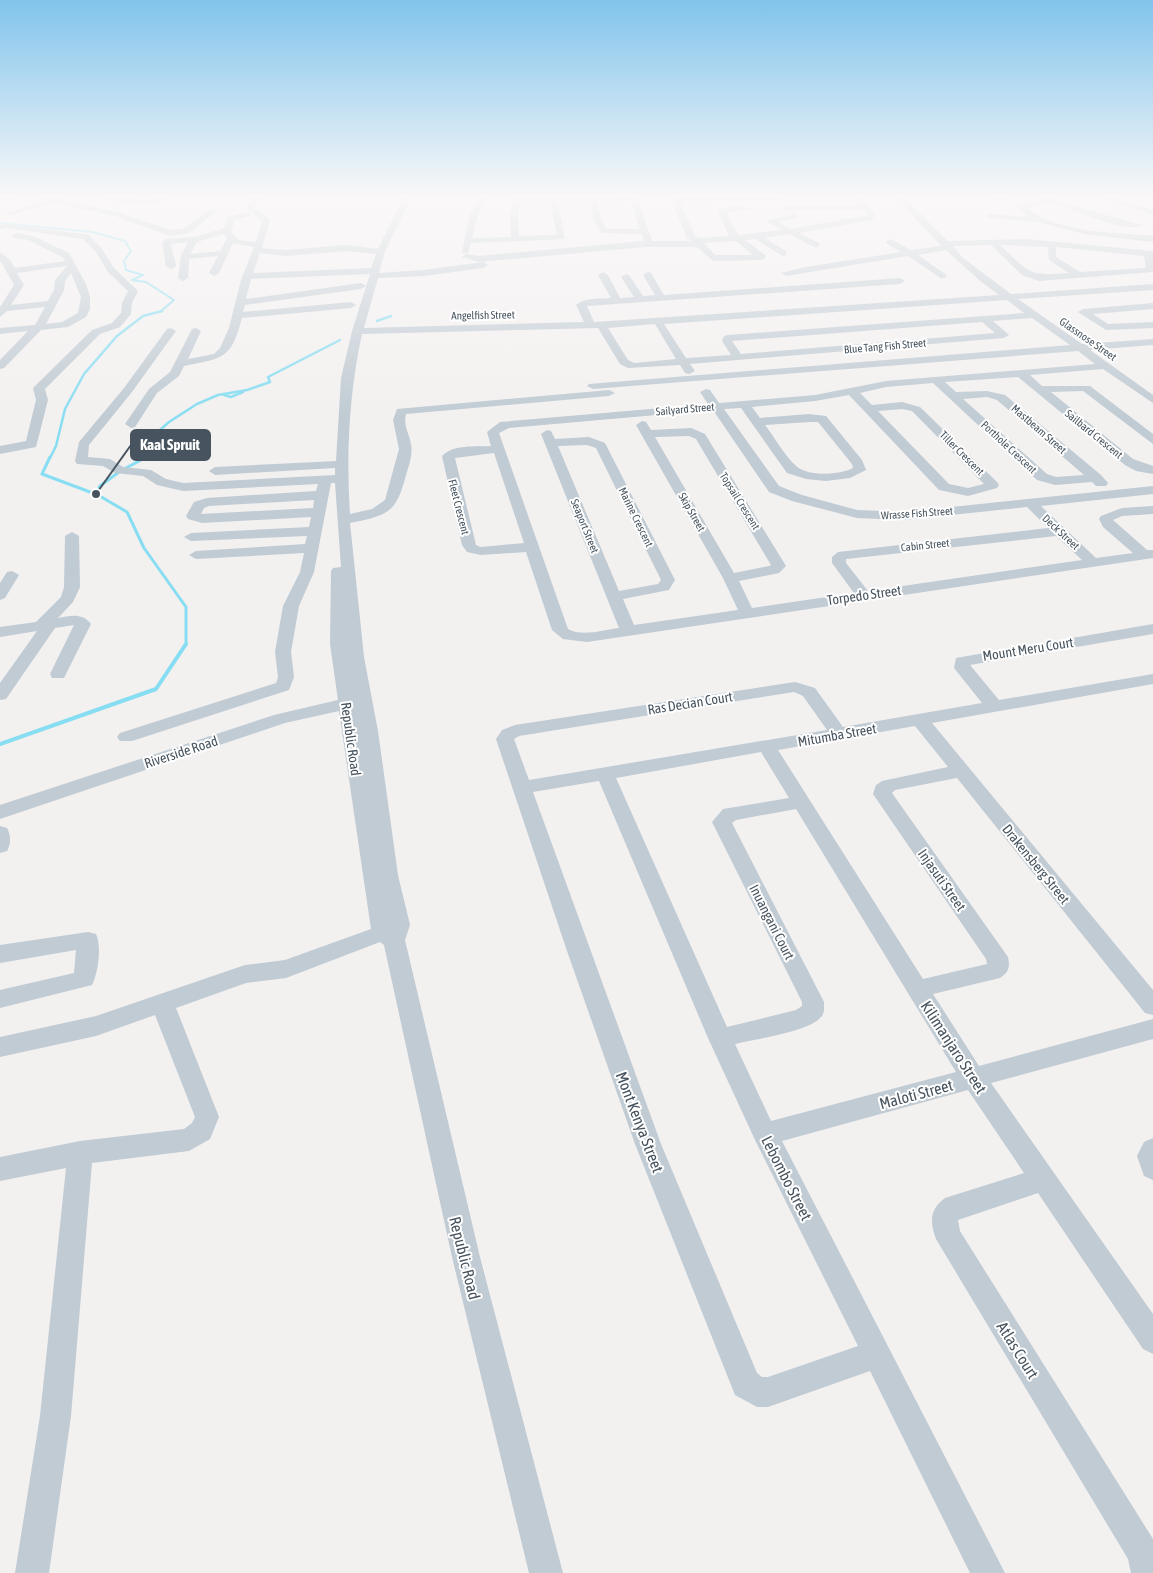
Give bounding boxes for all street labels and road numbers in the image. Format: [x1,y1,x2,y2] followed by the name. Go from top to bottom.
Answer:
[451,308,515,322] street label: Angelfish Street
[1057,315,1119,363] street label: Glassnose Street
[843,336,927,356] street label: Blue Tang Fish Street
[655,400,715,418] street label: Sailyard Street
[1009,402,1069,456] street label: Mastbeam Street
[1063,407,1125,461] street label: Sailbard Crescent
[979,418,1039,476] street label: Porthole Crescent
[938,429,986,477] street label: Tiller Crescent
[718,470,762,532] street label: Topsail Crescent
[446,478,472,536] street label: Fleet Crescent
[616,485,656,549] street label: Marine Crescent
[676,491,708,533] street label: Skip Street
[569,497,601,555] street label: Seaport Street
[881,504,953,522] street label: Wrasse Fish Street
[1040,512,1082,552] street label: Deck Street
[900,536,950,554] street label: Cabin Street
[826,582,902,608] street label: Torpedo Street
[981,634,1075,664] street label: Mount Meru Court
[646,688,734,718] street label: Ras Decian Court
[338,701,364,777] street label: Republic Road
[797,720,877,750] street label: Mitumba Street
[142,733,220,771] street label: Riverside Road
[999,821,1073,907] street label: Drakensberg Street
[915,846,969,914] street label: Injasuti Street
[746,882,798,962] street label: Inuangani Court
[917,997,991,1098] street label: Kilimanjaro Street
[612,1069,668,1176] street label: Mont Kenya Street
[877,1075,955,1112] street label: Maloti Street
[758,1133,816,1224] street label: Lebombo Street
[445,1215,484,1302] street label: Republic Road
[994,1318,1043,1382] street label: Atlas Court

